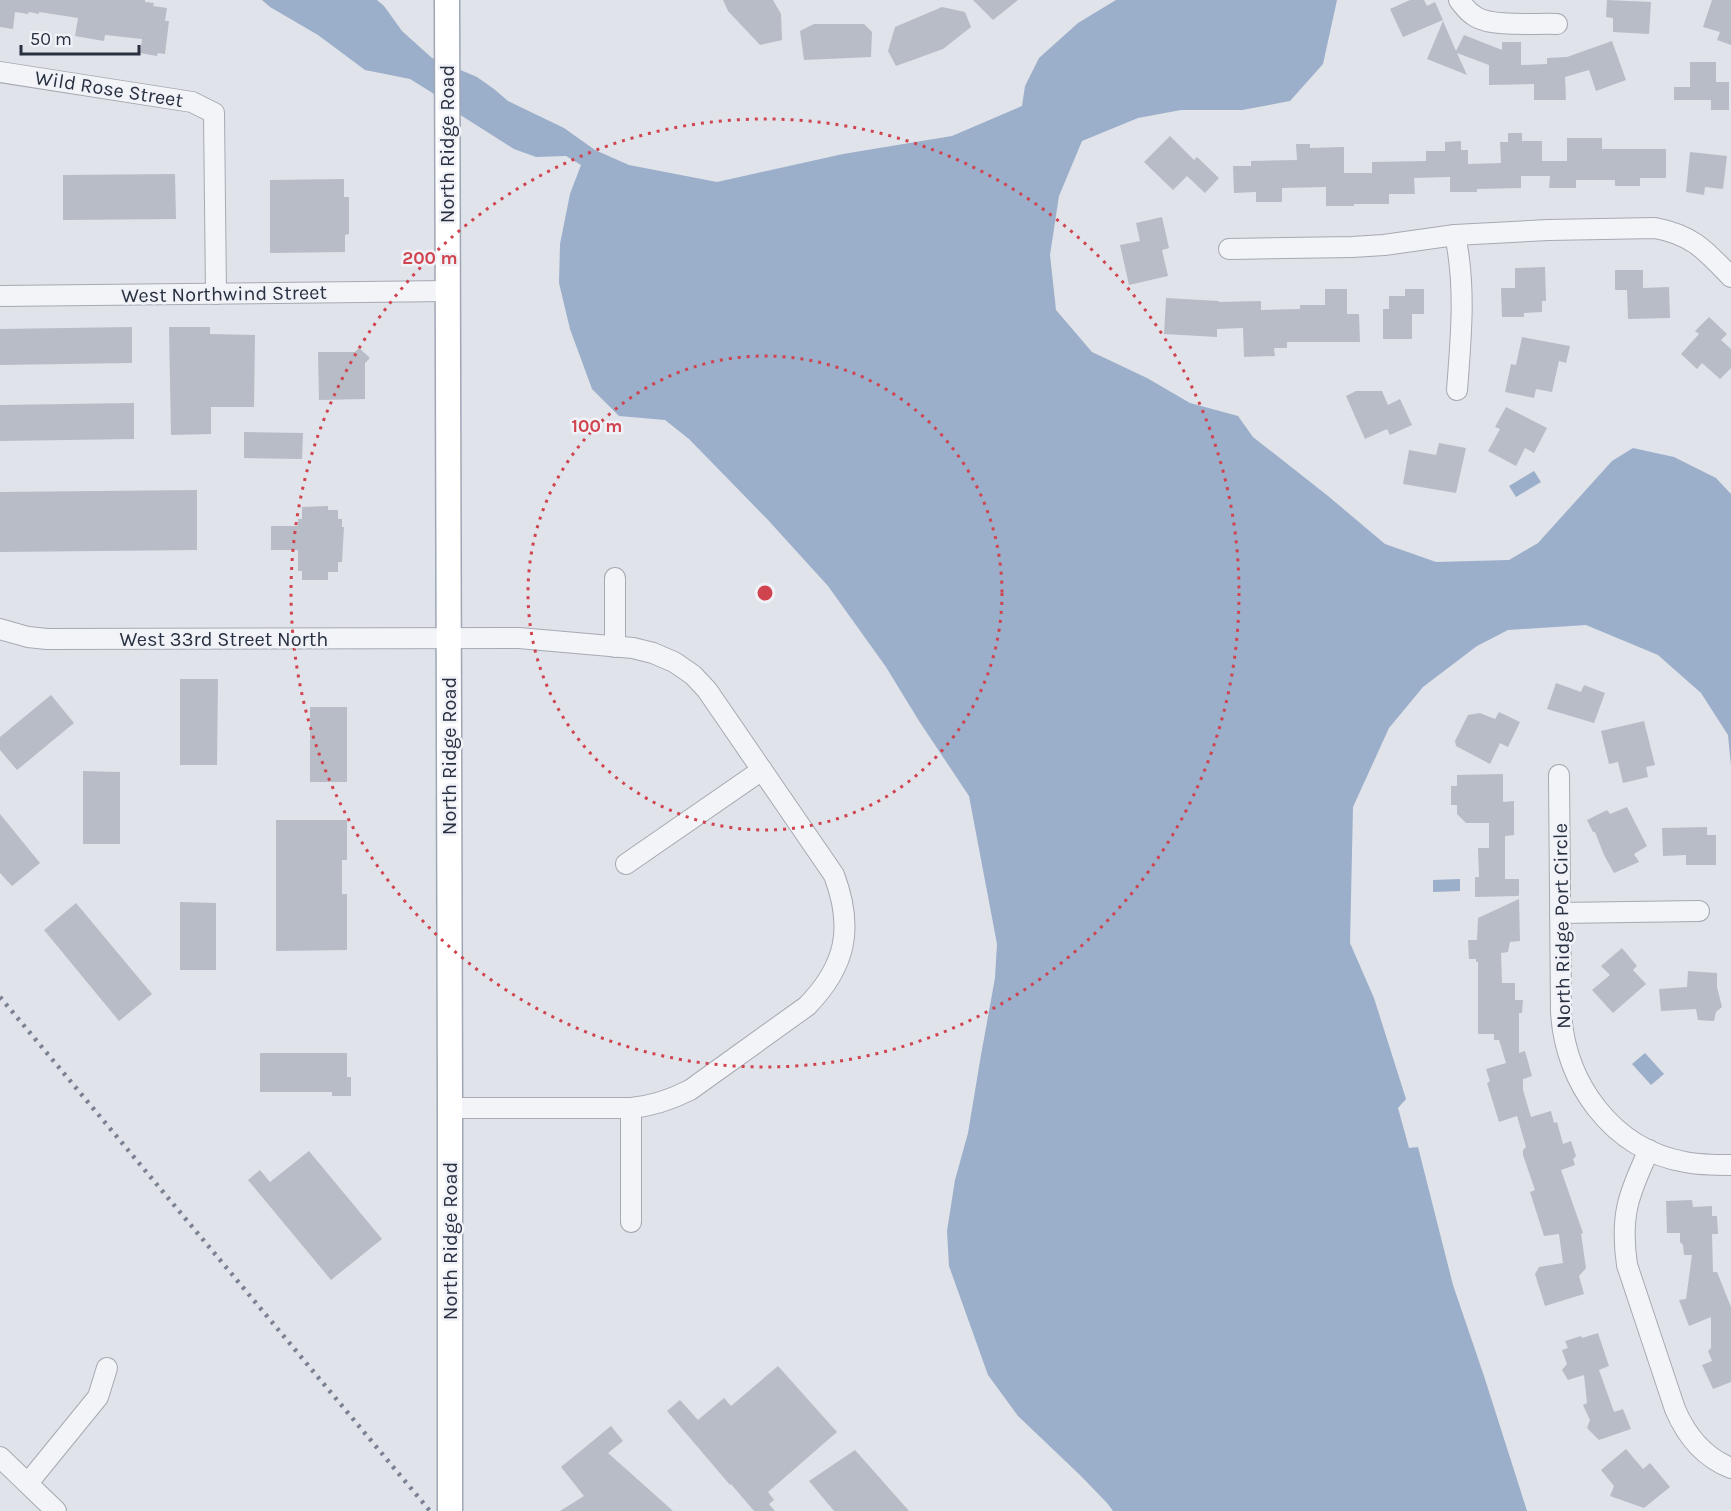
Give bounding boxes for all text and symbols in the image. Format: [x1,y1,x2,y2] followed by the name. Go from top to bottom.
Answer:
[21,18,140,56] scale bar
[30,28,72,50] text: 50 m
[436,65,459,223] street label: North Ridge Road
[33,66,185,112] street label: Wild Rose Street
[402,247,458,269] text: 200 m
[121,281,328,307] street label: West Northwind Street
[572,415,622,437] text: 100 m
[755,583,775,603] centre of rings
[120,628,328,651] street label: West 33rd Street North
[438,677,461,835] street label: North Ridge Road
[1549,823,1575,1029] street label: North Ridge Port Circle
[439,1162,462,1320] street label: North Ridge Road

